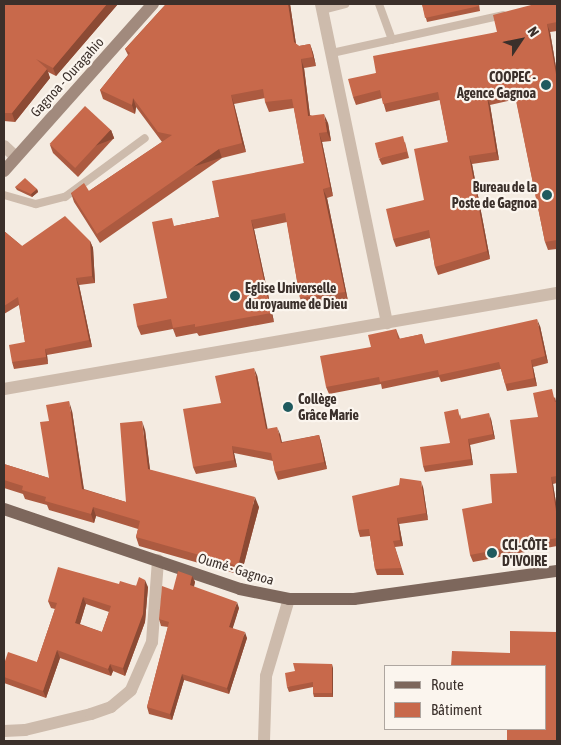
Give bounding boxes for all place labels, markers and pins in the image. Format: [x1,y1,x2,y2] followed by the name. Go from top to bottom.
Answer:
[457,69,536,102] place label: COOPEC - Agence Gagnoa
[540,79,552,91] marker: COOPEC - Agence Gagnoa
[452,179,537,212] place label: Bureau de la Poste de Gagnoa
[541,189,553,201] marker: Bureau de la Poste de Gagnoa
[245,280,347,312] place label: Eglise Universelle du royaume de Dieu
[229,290,241,302] marker: Eglise Universelle du royaume de Dieu
[298,391,359,424] place label: Collège Grâce Marie
[282,401,294,413] marker: Collège Grâce Marie
[502,537,547,570] place label: CCI-CÔTE D'IVOIRE
[486,547,498,559] marker: CCI-CÔTE D'IVOIRE

